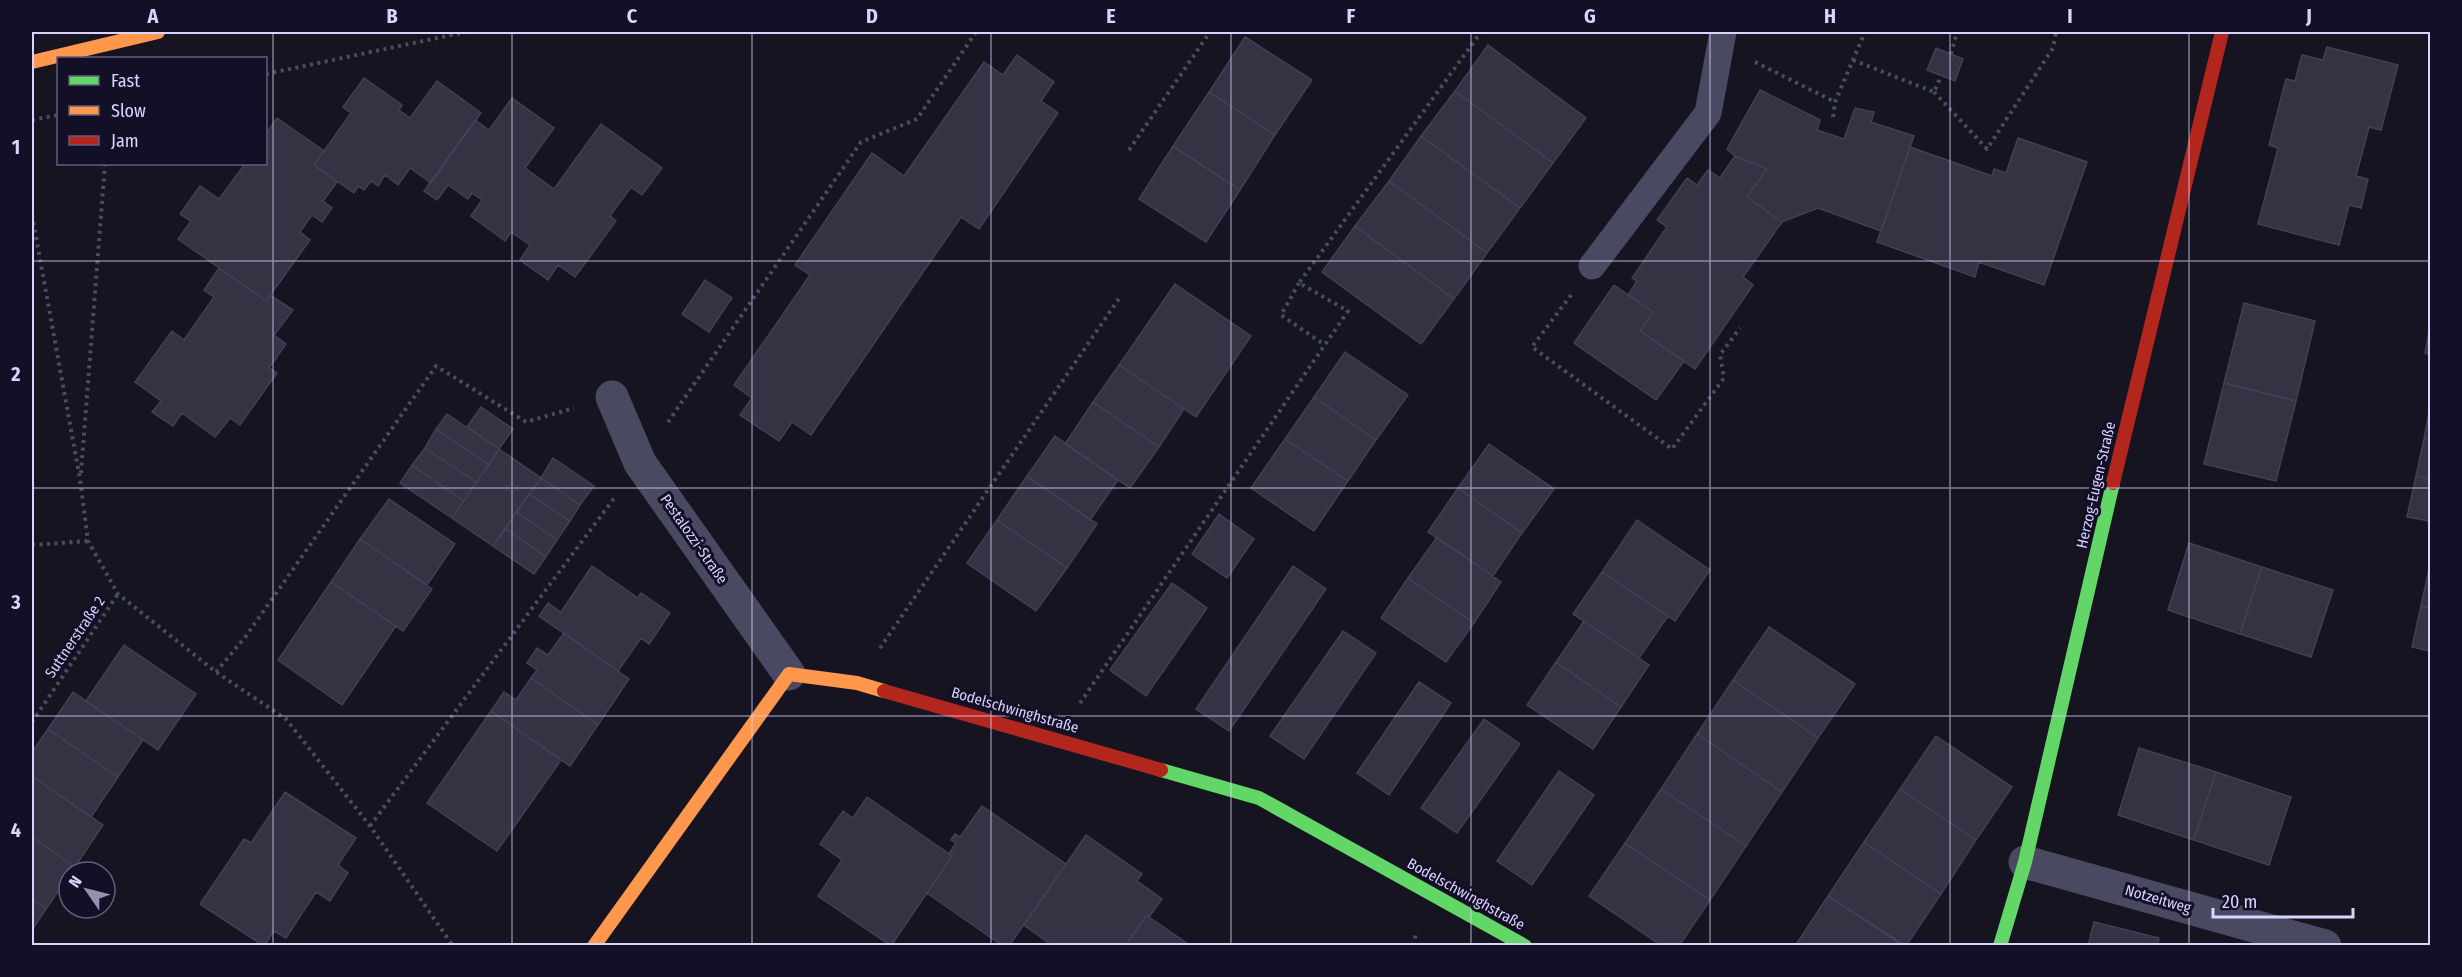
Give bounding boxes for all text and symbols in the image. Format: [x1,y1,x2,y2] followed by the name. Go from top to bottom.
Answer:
[147,4,160,28] text: A
[386,4,398,28] text: B
[627,4,638,28] text: C
[866,4,878,28] text: D
[1106,4,1116,28] text: E
[1347,4,1356,28] text: F
[1584,4,1596,28] text: G
[1824,4,1836,28] text: H
[2067,4,2073,28] text: I
[2305,4,2312,28] text: J
[57,57,267,165] legend
[111,70,140,92] text: Fast
[111,100,146,122] text: Slow
[111,130,139,152] text: Jam
[12,135,20,159] text: 1
[10,362,21,386] text: 2
[2073,420,2119,550] street label: Herzog-Eugen-Straße
[656,491,732,587] street label: Pestalozzi-Straße
[10,590,21,614] text: 3
[41,593,109,681] street label: Suttnerstraße 2
[949,683,1081,737] street label: Bodelschwinghstraße
[11,818,21,842] text: 4
[1404,854,1528,934] street label: Bodelschwinghstraße
[57,860,117,920] north arrow
[65,872,86,891] text: N
[2123,881,2193,917] street label: Notzeitweg
[2213,881,2352,919] scale bar
[2222,891,2257,913] text: 20 m

